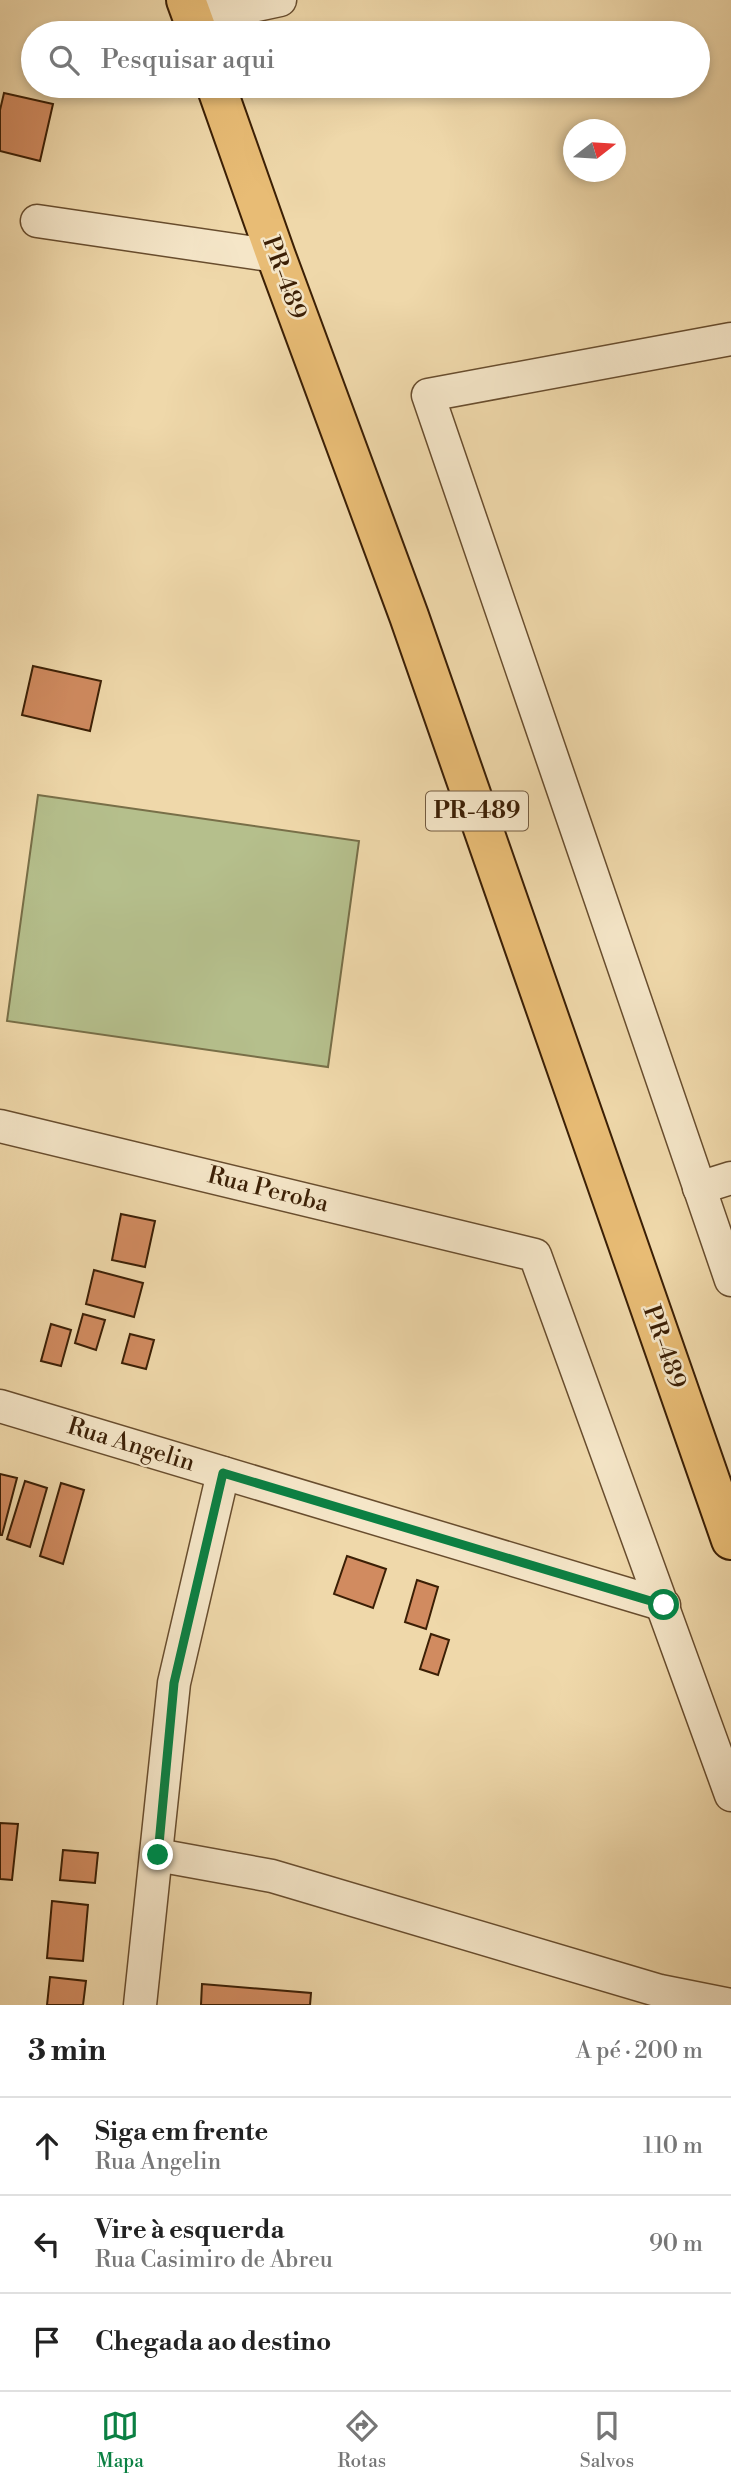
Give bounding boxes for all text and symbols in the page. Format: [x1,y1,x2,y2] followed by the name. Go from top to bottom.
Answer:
[21,21,710,98] search box
[45,41,83,79] icon: search
[101,44,275,76] text: Pesquisar aqui
[563,119,626,182] north arrow
[255,232,313,324] street label: PR-489
[426,792,528,831] road number: PR-489
[204,1160,332,1220] street label: Rua Peroba
[636,1301,692,1393] street label: PR-489
[64,1411,198,1479] street label: Rua Angelin
[648,1589,679,1620] route start
[142,1839,173,1870] route end
[28,2032,106,2070] text: 3 min
[576,2037,703,2065] text: A pé · 200 m
[95,2116,268,2148] text: Siga em frente
[28,2127,66,2165] icon: ahead
[643,2132,703,2160] text: 110 m
[95,2148,221,2176] text: Rua Angelin
[95,2214,285,2246] text: Vire à esquerda
[28,2225,66,2263] icon: left
[649,2230,703,2258] text: 90 m
[95,2246,333,2274] text: Rua Casimiro de Abreu
[28,2323,66,2361] icon: arrive
[95,2326,331,2358] text: Chegada ao destino
[97,2407,144,2473] tab: Mapa
[338,2407,386,2473] tab: Rotas
[580,2407,634,2473] tab: Salvos

